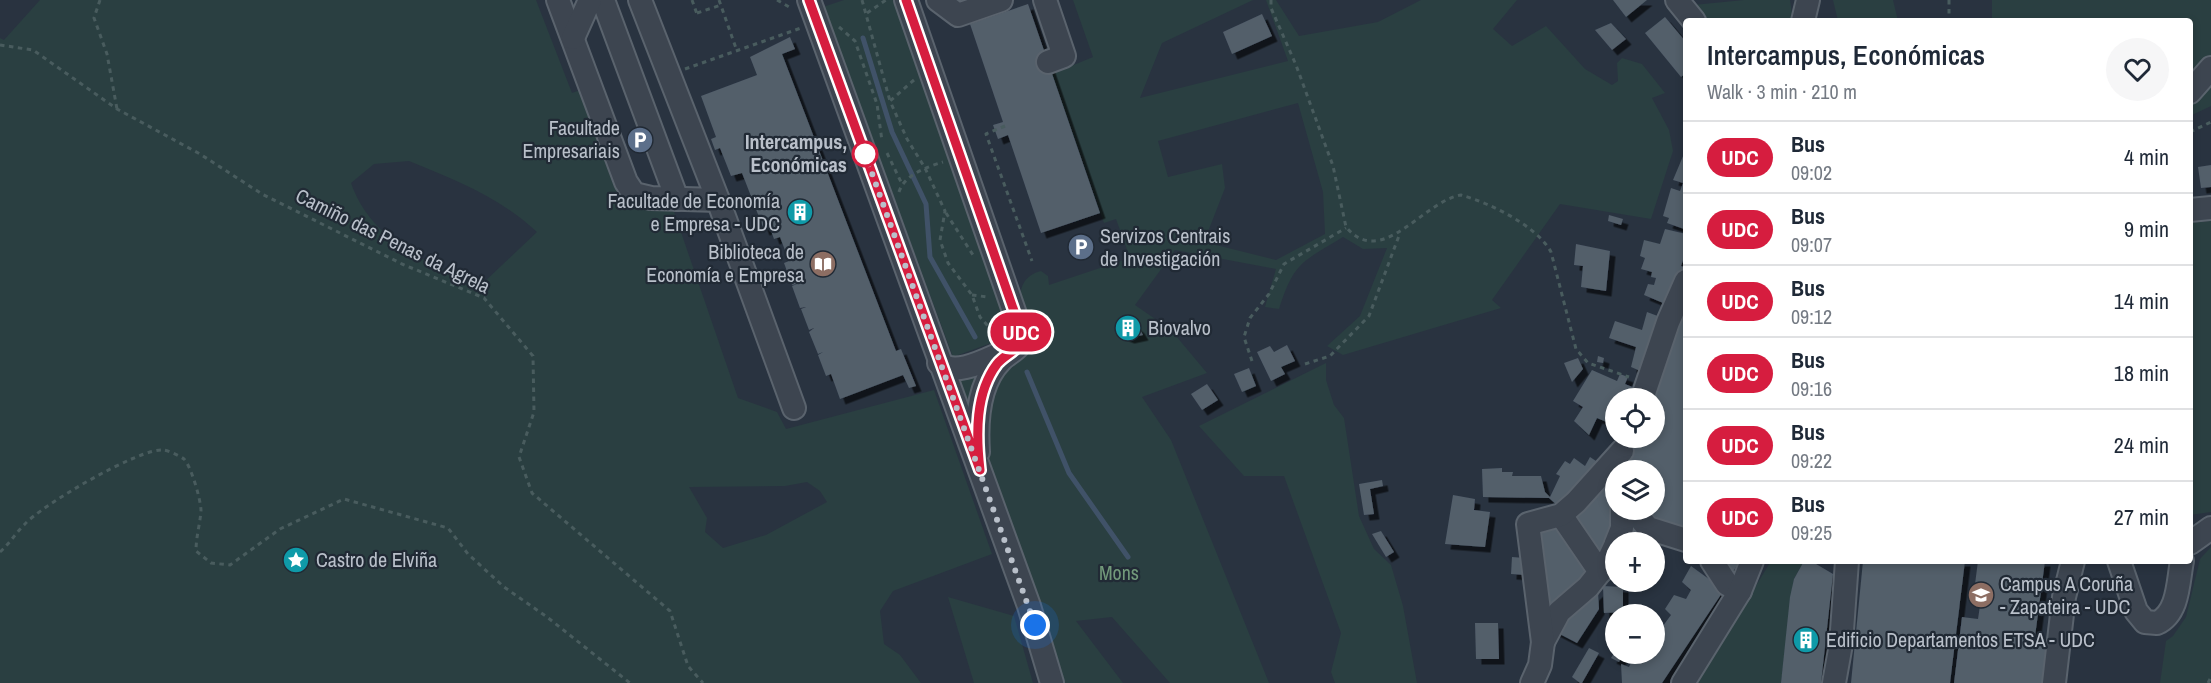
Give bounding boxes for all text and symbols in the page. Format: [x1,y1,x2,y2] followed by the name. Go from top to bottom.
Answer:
[1707,36,1985,74] text: Intercampus, Económicas
[2106,38,2169,101] button: heart
[1707,78,1857,105] text: Walk · 3 min · 210 m
[522,114,620,164] place label: Facultade Empresariais
[625,125,655,155] parking icon: Facultade Empresariais
[745,128,847,178] place label: Intercampus, Económicas
[1791,129,1825,159] text: Bus
[852,141,878,167] marker: Intercampus, Económicas
[2124,142,2169,172] text: 4 min
[1721,143,1759,172] text: UDC
[1791,159,1832,186] text: 09:02
[291,182,495,299] street label: Camiño das Penas da Agrela
[608,187,780,237] place label: Facultade de Economía e Empresa - UDC
[785,197,815,227] building icon: Facultade de Economía e Empresa - UDC
[1791,201,1825,231] text: Bus
[2124,214,2169,244] text: 9 min
[1721,215,1759,244] text: UDC
[1100,222,1230,272] place label: Servizos Centrais de Investigación
[1791,231,1832,258] text: 09:07
[1066,232,1096,262] parking icon: Servizos Centrais de Investigación
[646,238,804,288] place label: Biblioteca de Economía e Empresa
[808,249,838,279] library icon: Biblioteca de Economía e Empresa
[1791,273,1825,303] text: Bus
[2114,286,2169,316] text: 14 min
[1721,287,1759,316] text: UDC
[1791,303,1832,330] text: 09:12
[986,312,1056,352] line badge: UDC
[1113,313,1143,343] building icon: Biovalvo
[1148,314,1211,341] place label: Biovalvo
[1002,318,1040,347] text: UDC
[1791,345,1825,375] text: Bus
[2114,358,2169,388] text: 18 min
[1721,359,1759,388] text: UDC
[1791,375,1832,402] text: 09:16
[1605,388,1665,664] map controls
[1605,388,1665,448] button: locate
[1791,417,1825,447] text: Bus
[2114,430,2169,460] text: 24 min
[1721,431,1759,460] text: UDC
[1791,447,1832,474] text: 09:22
[1605,460,1665,520] button: layers
[1791,489,1825,519] text: Bus
[2114,502,2169,532] text: 27 min
[1721,503,1759,532] text: UDC
[1791,519,1832,546] text: 09:25
[1605,532,1665,592] button: +
[281,545,311,575] place icon: Castro de Elviña
[316,546,437,573] place label: Castro de Elviña
[1099,559,1139,586] park label: Mons
[2000,570,2133,620] place label: Campus A Coruña - Zapateira - UDC
[1966,580,1996,610] school or university icon: Campus A Coruña - Zapateira - UDC
[1605,604,1665,664] button: −
[1020,610,1050,640] your location
[1791,625,1821,655] building icon: Edificio Departamentos ETSA - UDC
[1826,626,2095,653] place label: Edificio Departamentos ETSA - UDC

